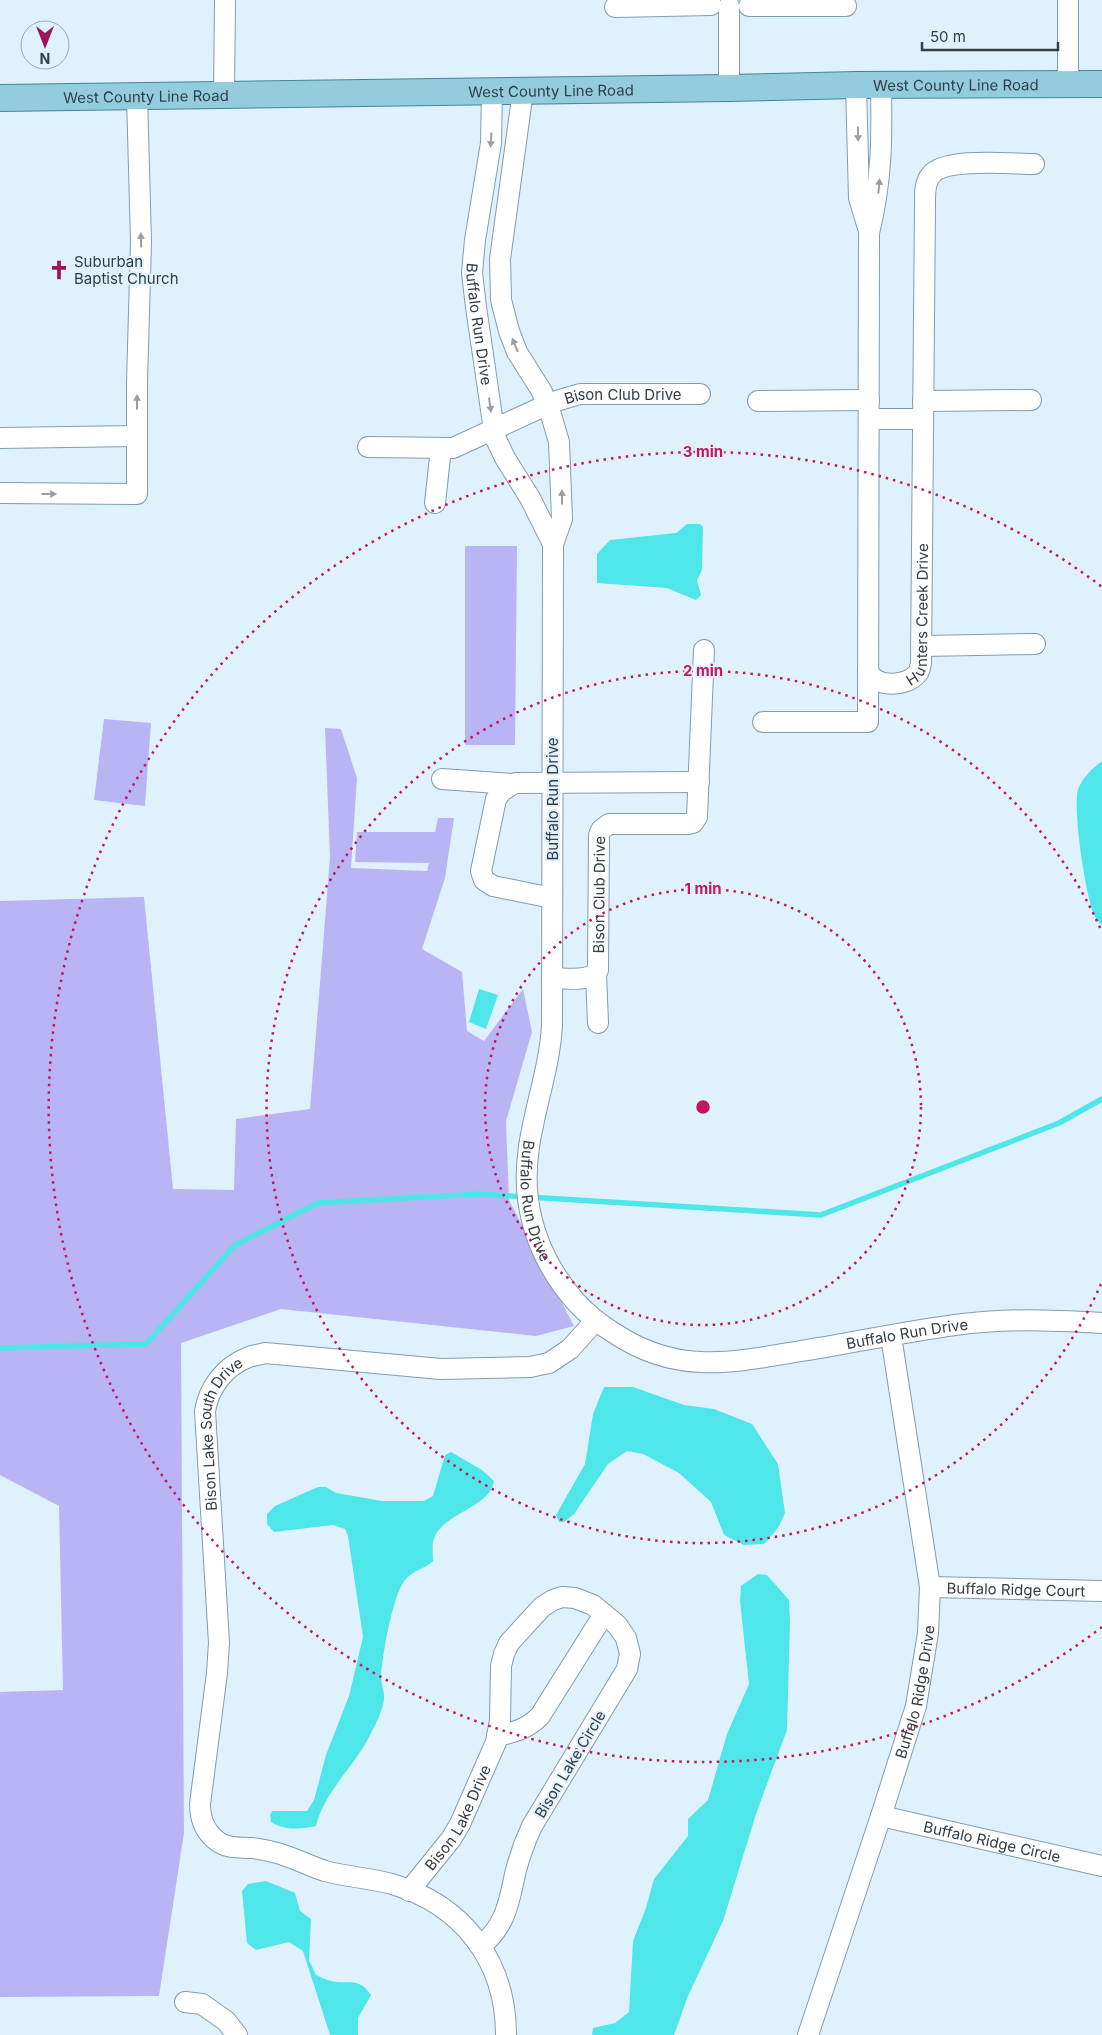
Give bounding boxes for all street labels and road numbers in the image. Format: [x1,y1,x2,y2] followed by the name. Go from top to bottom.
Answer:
[873,75,1039,94] street label: West County Line Road
[468,80,634,101] street label: West County Line Road
[63,85,229,107] street label: West County Line Road
[463,262,497,386] street label: Buffalo Run Drive
[562,385,682,408] street label: Bison Club Drive
[902,543,932,689] street label: Hunters Creek Drive
[543,737,562,861] street label: Buffalo Run Drive
[589,836,608,954] street label: Bison Club Drive
[517,1139,556,1264] street label: Buffalo Run Drive
[844,1314,969,1353] street label: Buffalo Run Drive
[196,1353,246,1512] street label: Bison Lake South Drive
[946,1578,1086,1600] street label: Buffalo Ridge Court
[890,1625,938,1761] street label: Buffalo Ridge Drive
[530,1707,610,1821] street label: Bison Lake Circle
[420,1762,494,1874] street label: Bison Lake Drive
[922,1816,1063,1866] street label: Buffalo Ridge Circle

